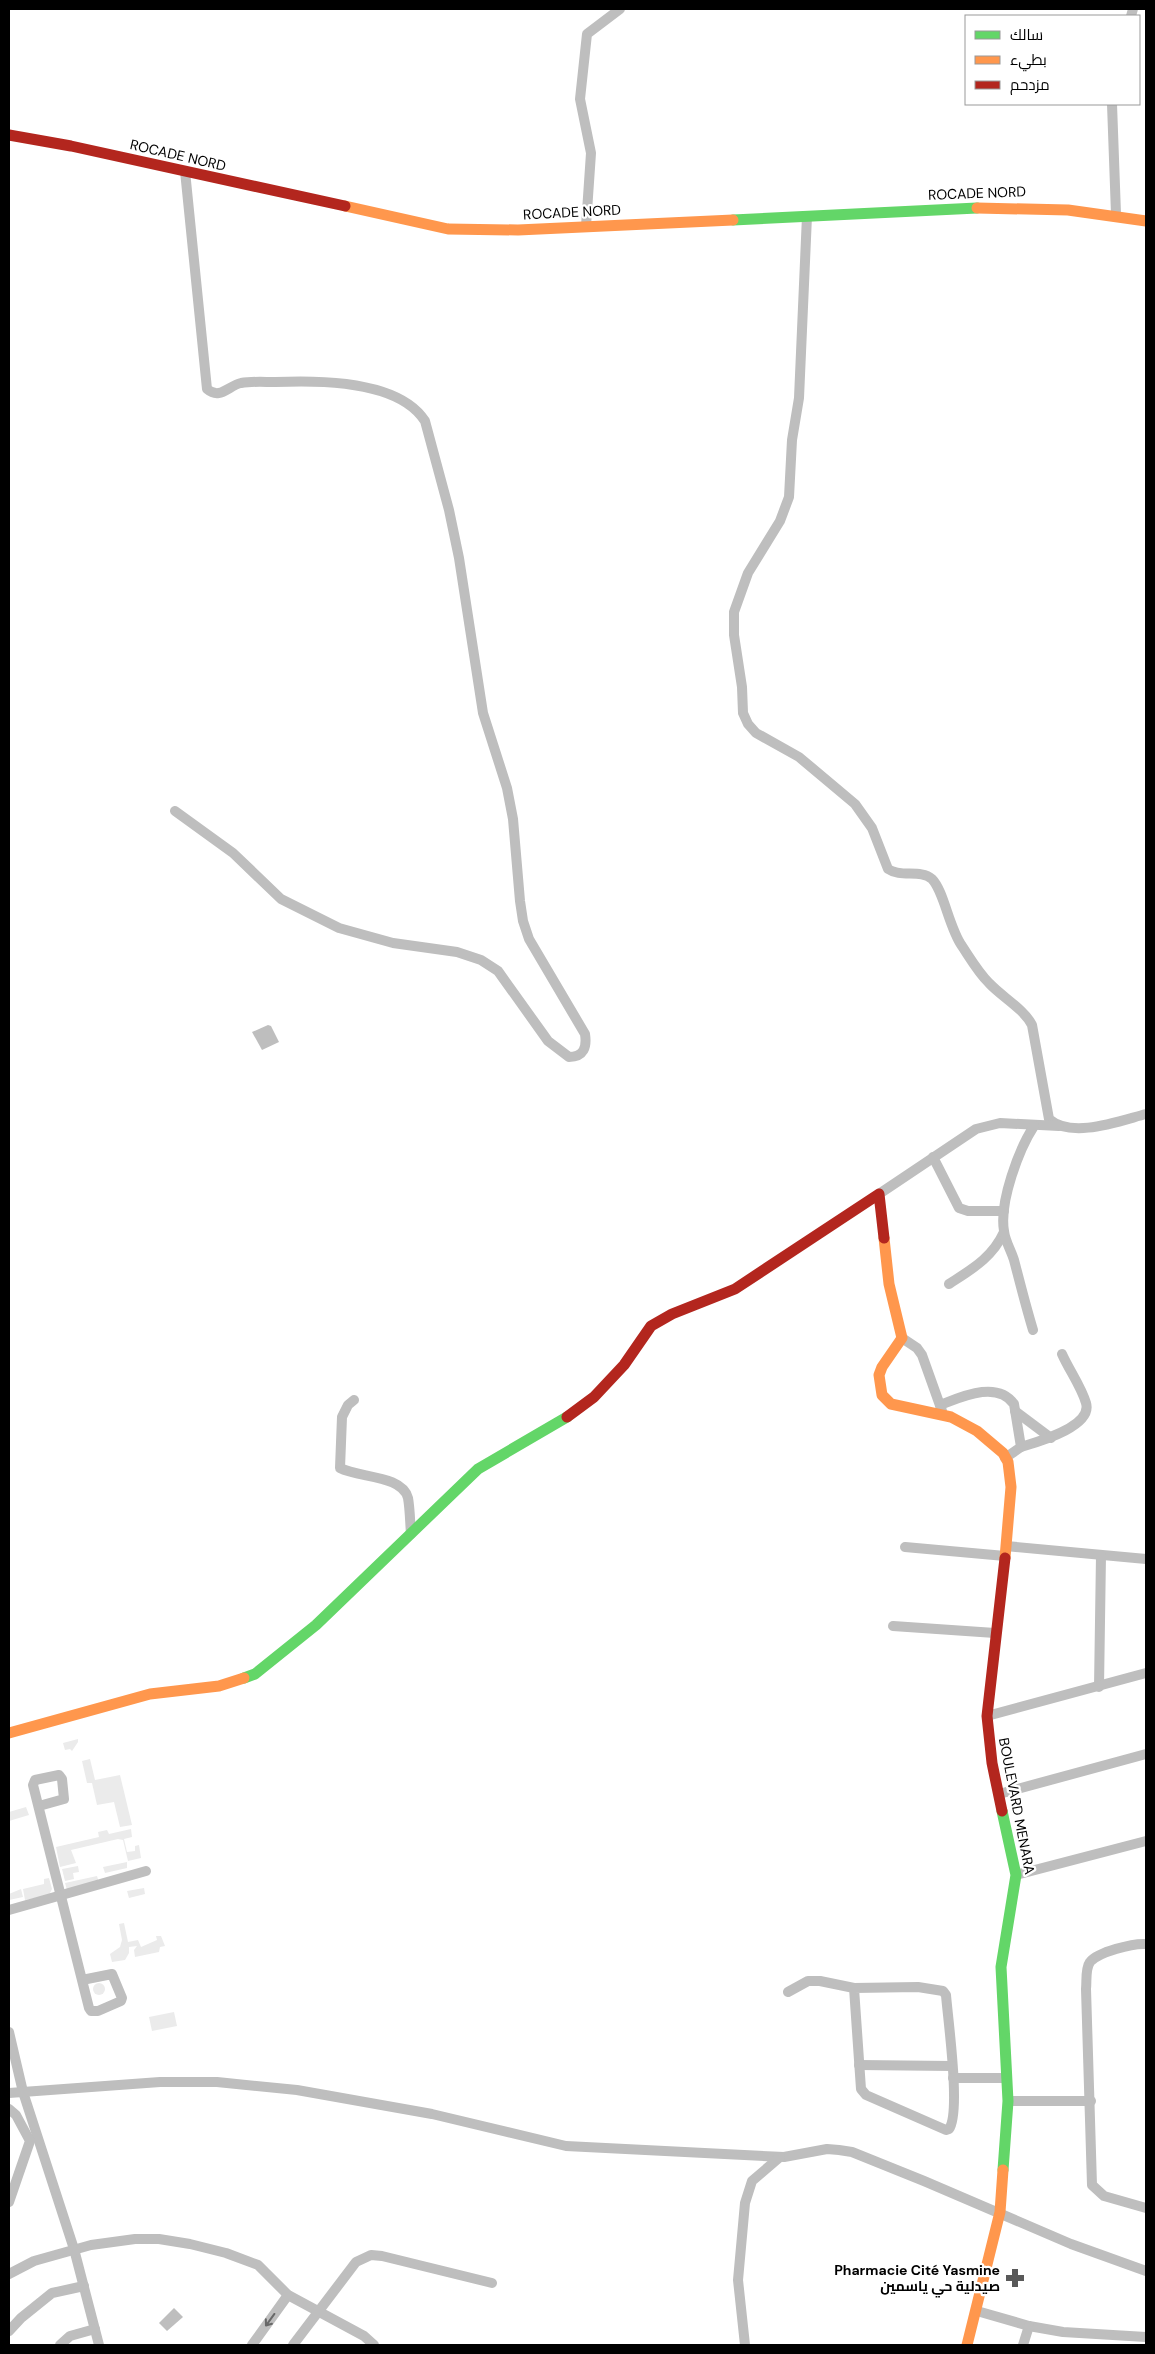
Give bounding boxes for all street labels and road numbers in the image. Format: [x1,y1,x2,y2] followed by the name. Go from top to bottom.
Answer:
[128,135,228,175] street label: ROCADE NORD
[928,182,1026,204] street label: ROCADE NORD
[523,200,621,224] street label: ROCADE NORD
[995,1736,1039,1876] street label: BOULEVARD MENARA

